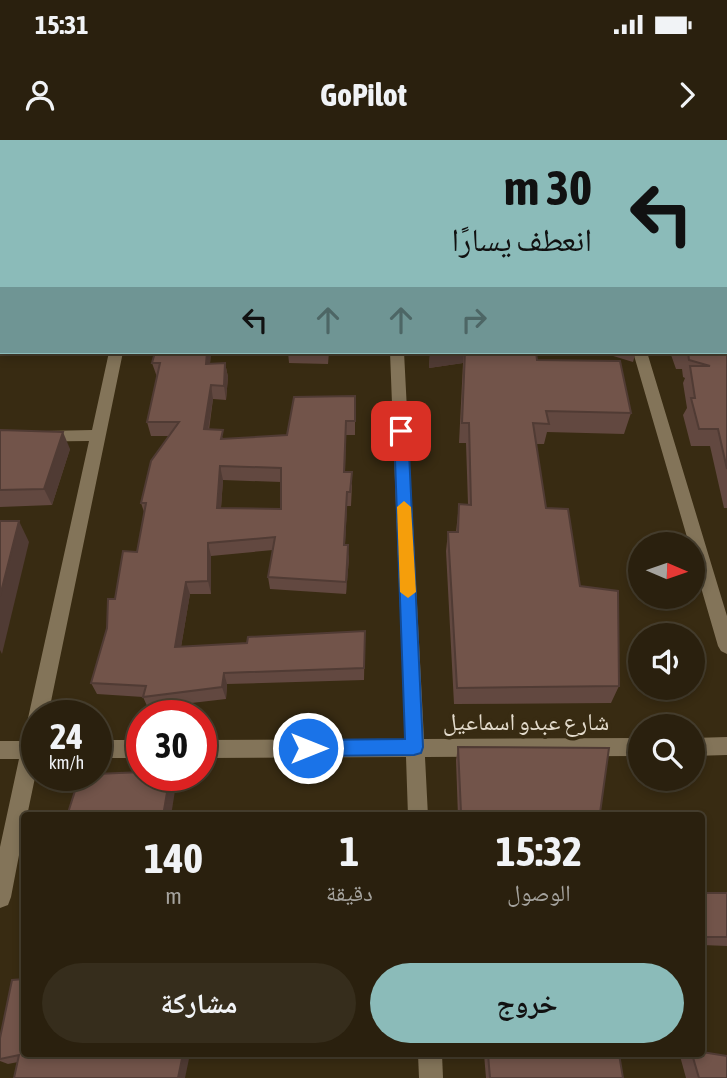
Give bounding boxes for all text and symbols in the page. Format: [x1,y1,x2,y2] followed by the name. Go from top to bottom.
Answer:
[35,10,89,40] text: 15:31
[21,76,59,114] icon: person
[320,76,407,113] text: GoPilot
[668,76,706,114] icon: forward
[504,159,592,215] text: 30 m
[616,168,707,259] icon: left
[451,221,592,258] text: انعطف يسارًا
[236,301,274,339] icon: left
[309,301,347,339] icon: ahead
[382,301,420,339] icon: ahead
[455,301,493,339] icon: right
[371,401,431,461] pin
[382,412,420,450] icon: arrive
[628,532,705,609] north arrow
[628,532,705,791] map controls
[628,623,705,700] button: sound
[126,700,217,791] speed limit sign: 30
[443,708,609,737] street label: شارع عبدو اسماعيل
[271,711,345,785] position arrow
[628,714,705,791] button: search
[50,716,83,756] text: 24
[49,752,84,773] text: km/h
[340,827,359,875] text: 1
[496,827,582,875] text: 15:32
[144,834,203,882] text: 140
[326,880,373,906] text: دقيقة
[507,880,571,906] text: الوصول
[165,883,182,909] text: m
[42,963,356,1043] button: مشاركة
[370,963,684,1043] button: خروج

